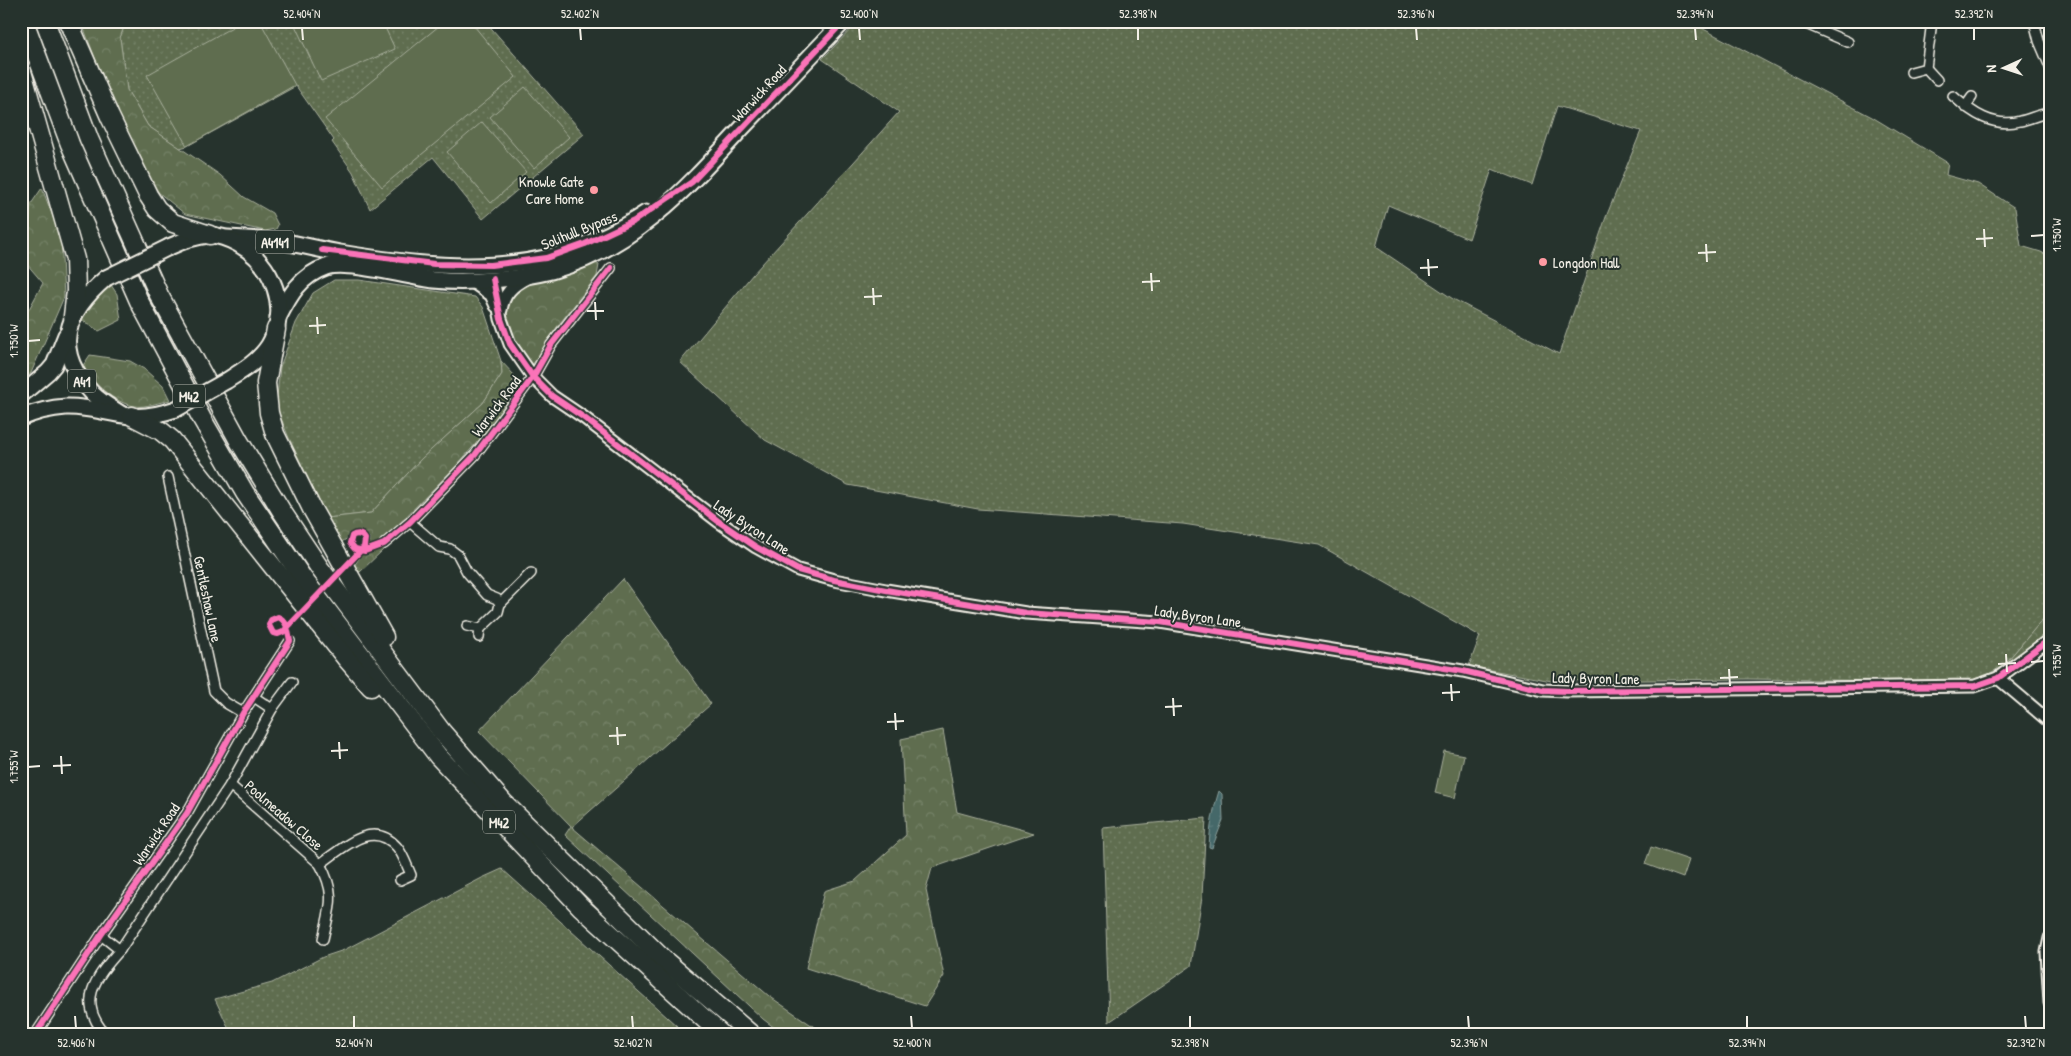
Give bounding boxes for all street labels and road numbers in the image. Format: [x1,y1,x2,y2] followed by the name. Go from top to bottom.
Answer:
[727,60,791,126] street label: Warwick Road
[538,205,620,255] street label: Solihull Bypass
[256,230,294,253] road number: A4141
[68,370,96,392] road number: A41
[466,371,526,441] street label: Warwick Road
[173,384,205,408] road number: M42
[710,494,794,560] street label: Lady Byron Lane
[189,554,227,644] street label: Gentleshaw Lane
[1153,600,1243,632] street label: Lady Byron Lane
[1552,667,1640,689] street label: Lady Byron Lane
[240,775,328,855] street label: Poolmeadow Close
[127,798,185,869] street label: Warwick Road
[483,810,515,834] road number: M42

